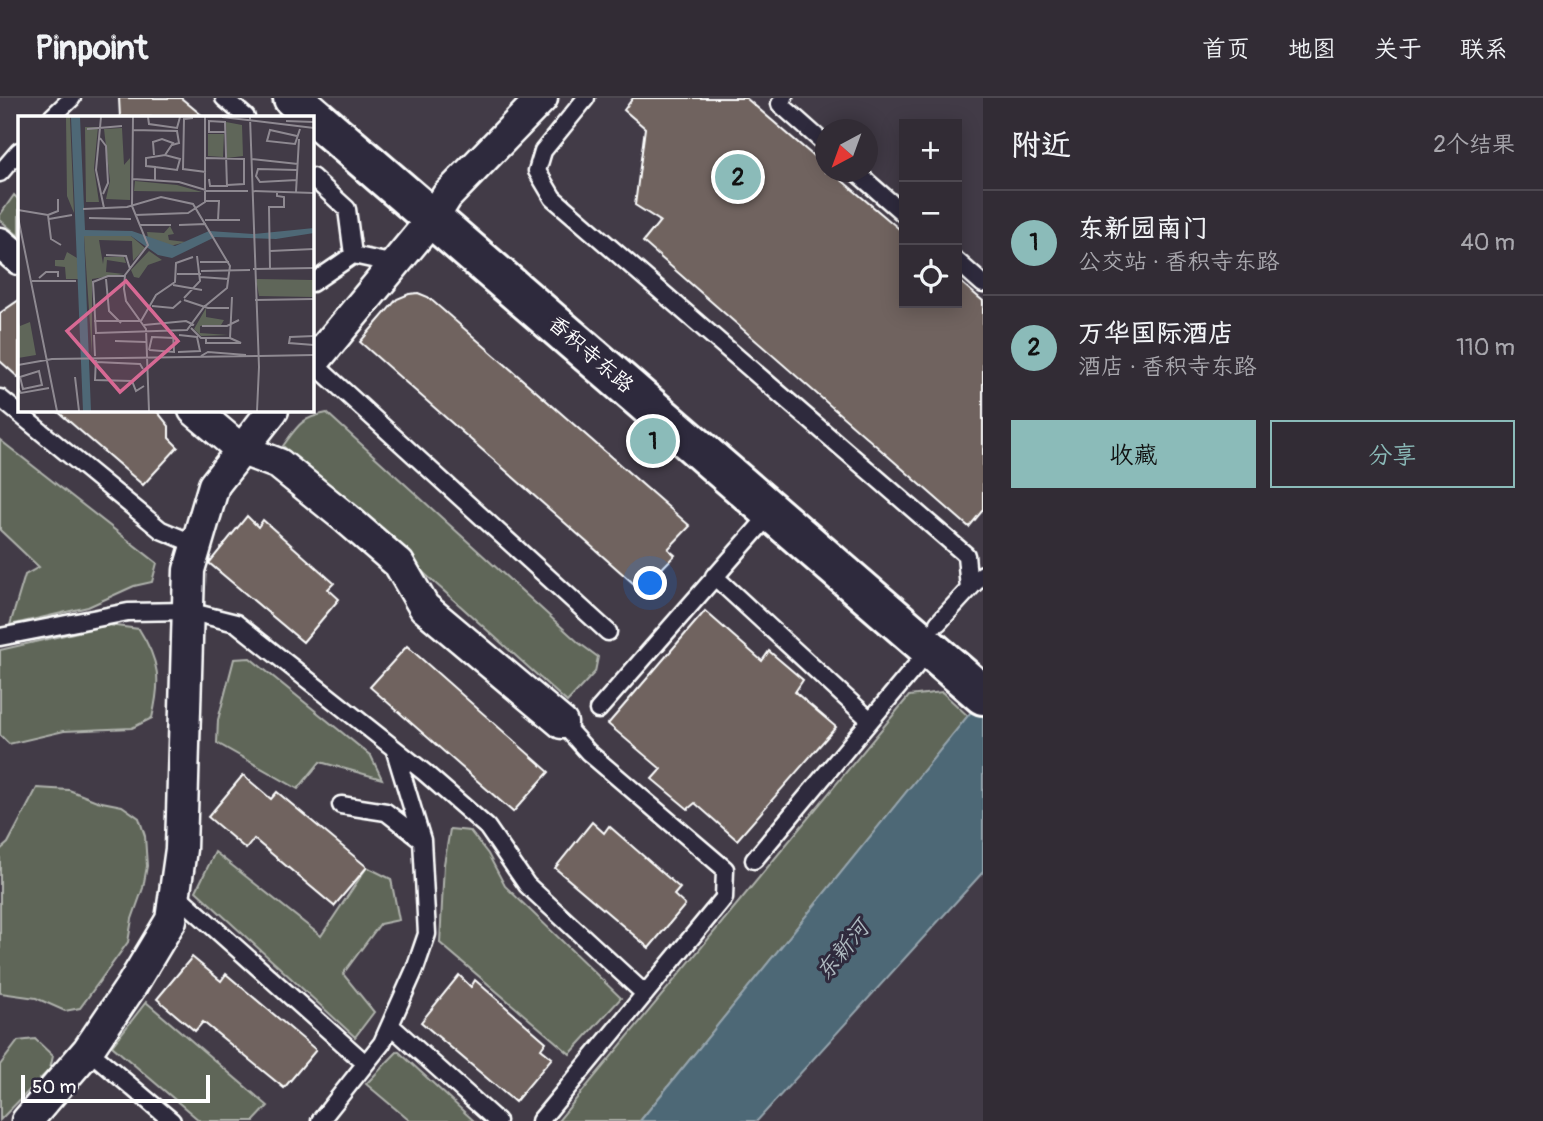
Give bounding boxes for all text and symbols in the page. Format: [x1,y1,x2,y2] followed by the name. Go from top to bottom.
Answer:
[35,28,148,69] text: Pinpoint
[1202,35,1250,64] text: 首页
[1288,35,1336,64] text: 地图
[1374,35,1422,64] text: 关于
[1460,35,1508,64] text: 联系
[18,116,313,411] inset map
[815,119,878,182] north arrow
[899,119,962,308] map controls
[899,119,962,182] button: +
[1011,127,1071,164] text: 附近
[1433,130,1515,159] text: 2个结果
[715,151,761,203] pin: 2
[899,182,962,245] button: −
[1078,213,1208,245] text: 东新园南门
[1030,228,1039,257] text: 1
[1461,228,1515,257] text: 40 m
[899,245,962,308] button: locate
[1078,247,1279,276] text: 公交站 · 香积寺东路
[542,310,639,399] street label: 香积寺东路
[1078,318,1234,350] text: 万华国际酒店
[1028,333,1040,362] text: 2
[1456,333,1515,362] text: 110 m
[1078,352,1256,381] text: 酒店 · 香积寺东路
[630,415,676,467] pin: 1
[1011,420,1256,488] button: 收藏
[1270,420,1515,488] button: 分享
[633,566,667,600] your location
[809,911,878,986] water label: 东新河
[21,1072,210,1104] scale bar
[32,1075,76,1099] text: 50 m

